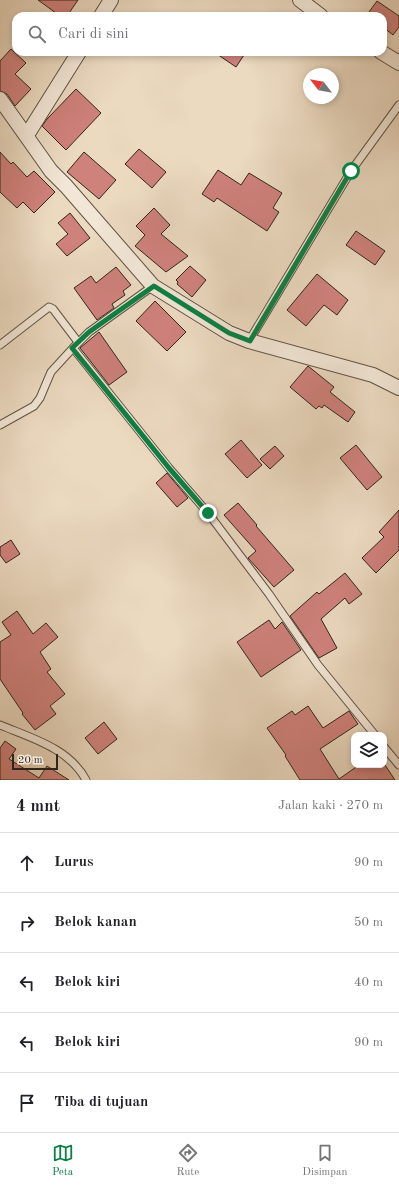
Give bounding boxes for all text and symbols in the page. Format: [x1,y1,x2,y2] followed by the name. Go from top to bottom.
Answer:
[12,12,387,56] search box
[26,23,48,45] icon: search
[58,27,129,42] text: Cari di sini
[303,68,339,104] north arrow
[342,162,360,180] route start
[199,504,217,522] route end
[351,732,387,768] map controls
[351,732,387,768] button: layers
[12,752,58,771] scale bar
[18,755,43,766] text: 20 m
[16,798,60,815] text: 4 mnt
[278,799,383,812] text: Jalan kaki · 270 m
[16,852,38,874] icon: ahead
[54,855,94,870] text: Lurus
[354,856,383,869] text: 90 m
[16,912,38,934] icon: right
[54,915,137,930] text: Belok kanan
[354,916,383,929] text: 50 m
[16,972,38,994] icon: left
[54,975,120,990] text: Belok kiri
[354,976,383,989] text: 40 m
[16,1032,38,1054] icon: left
[54,1035,120,1050] text: Belok kiri
[354,1036,383,1049] text: 90 m
[16,1092,38,1114] icon: arrive
[54,1095,148,1110] text: Tiba di tujuan
[52,1142,74,1180] tab: Peta
[177,1142,199,1180] tab: Rute
[302,1142,347,1180] tab: Disimpan

